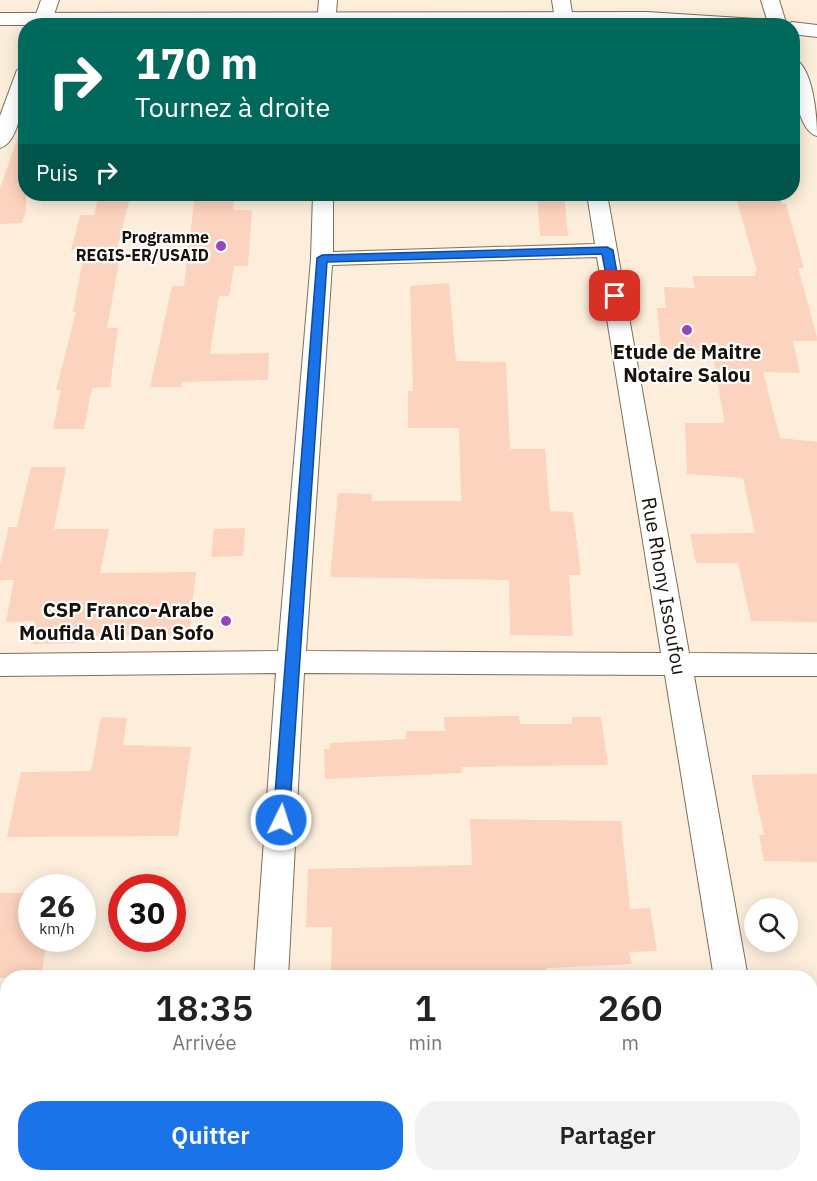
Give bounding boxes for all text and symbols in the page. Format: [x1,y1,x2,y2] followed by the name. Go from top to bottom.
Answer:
[135,36,258,91] text: 170 m
[36,42,114,120] icon: right
[135,89,330,124] text: Tournez à droite
[90,156,123,189] icon: right
[36,158,78,187] text: Puis
[76,227,209,265] place label: Programme REGIS-ER/USAID
[214,239,228,253] marker: Programme REGIS-ER/USAID
[589,270,640,321] pin
[598,279,631,312] icon: arrive
[680,323,694,337] marker: Etude de Maitre Notaire Salou
[613,338,761,388] place label: Etude de Maitre Notaire Salou
[636,495,693,677] street label: Rue Rhony Issoufou
[19,596,214,646] place label: CSP Franco-Arabe Moufida Ali Dan Sofo
[219,614,233,628] marker: CSP Franco-Arabe Moufida Ali Dan Sofo
[249,788,313,852] position arrow
[108,874,186,952] speed limit sign: 30
[39,886,75,925] text: 26
[744,898,798,952] map controls
[744,898,798,952] button: search
[39,919,75,938] text: km/h
[155,984,253,1031] text: 18:35
[415,984,436,1031] text: 1
[598,984,663,1031] text: 260
[172,1029,236,1056] text: Arrivée
[409,1029,442,1056] text: min
[621,1029,639,1056] text: m
[18,1101,403,1170] button: Quitter
[415,1101,800,1170] button: Partager

